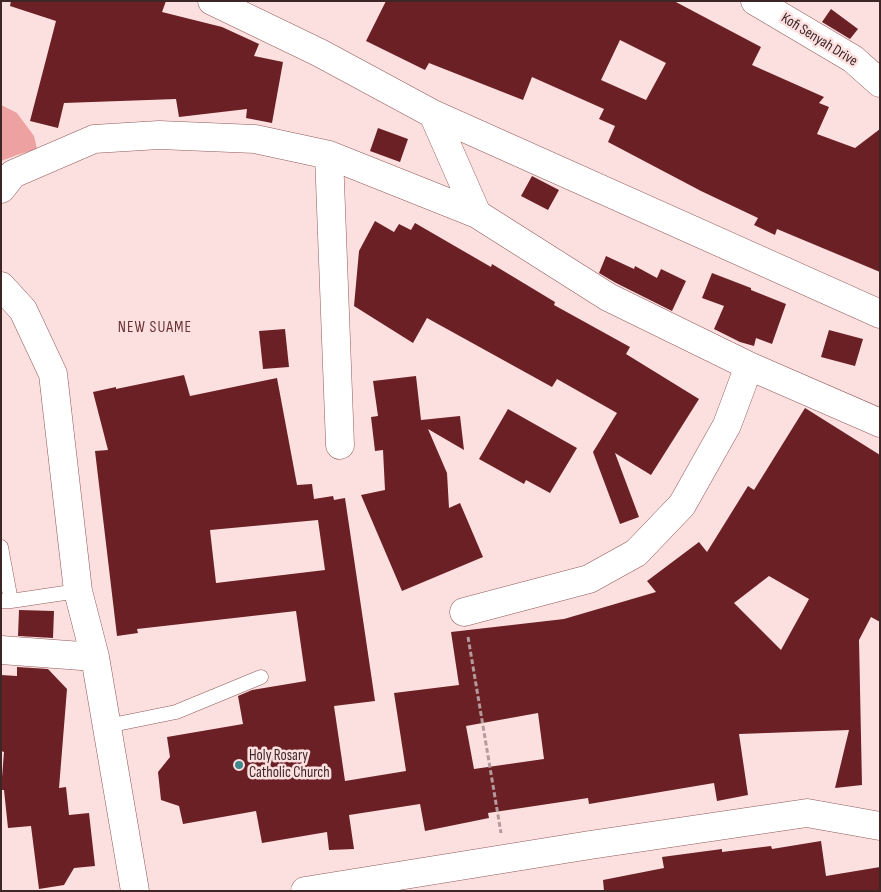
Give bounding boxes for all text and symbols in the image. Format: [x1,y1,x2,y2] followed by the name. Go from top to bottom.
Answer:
[777,9,861,71] street label: Kofi Senyah Drive
[117,318,193,338] district label: NEW SUAME
[249,747,330,782] place label: Holy Rosary Catholic Church
[233,759,245,771] marker: Holy Rosary Catholic Church

